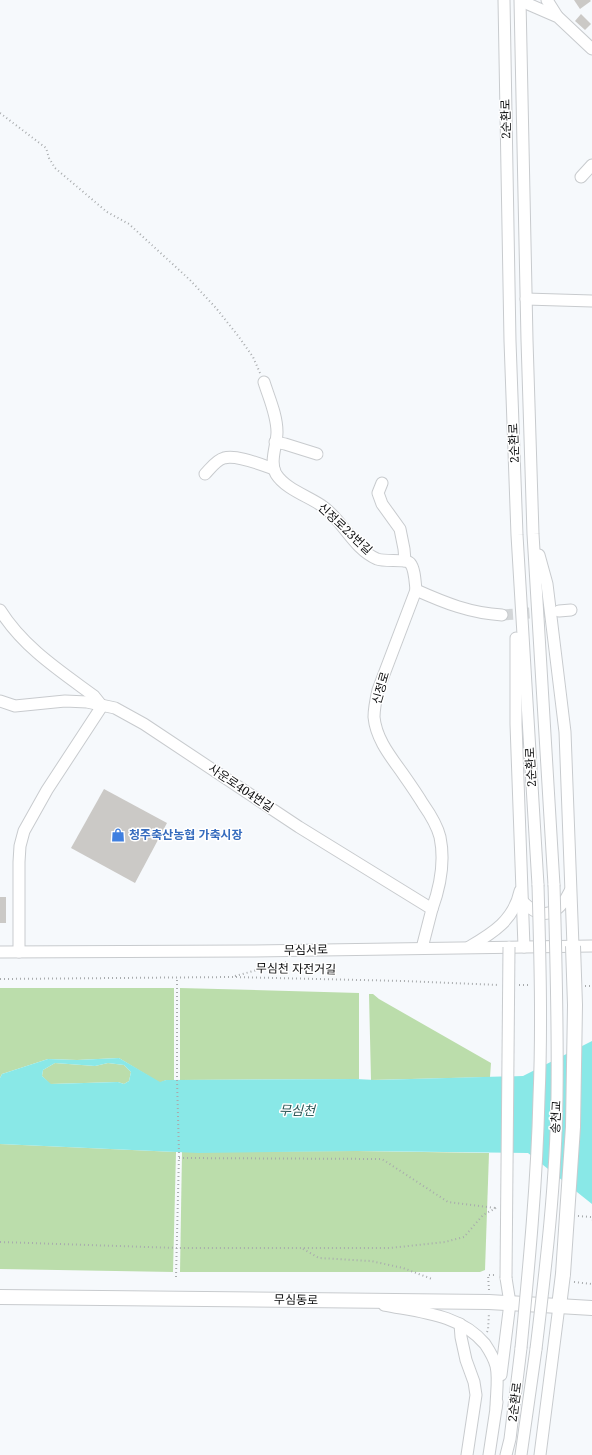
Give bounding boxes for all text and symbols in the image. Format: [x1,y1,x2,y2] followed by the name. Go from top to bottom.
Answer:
[497,99,514,139] street label: 2순환로
[504,423,523,463] street label: 2순환로
[314,499,376,558] street label: 신정로23번길
[368,670,393,706] street label: 신정로
[521,747,540,787] street label: 2순환로
[205,759,277,816] street label: 사운로404번길
[129,826,243,843] place label: 청주축산농협 가축시장
[110,827,126,843] shop icon: 청주축산농협 가축시장
[284,941,328,958] street label: 무심서로
[256,959,336,978] street label: 무심천 자전거길
[546,1100,565,1134] street label: 송천교
[279,1101,316,1119] water label: 무심천
[274,1291,318,1308] street label: 무심동로
[504,1381,525,1423] street label: 2순환로

